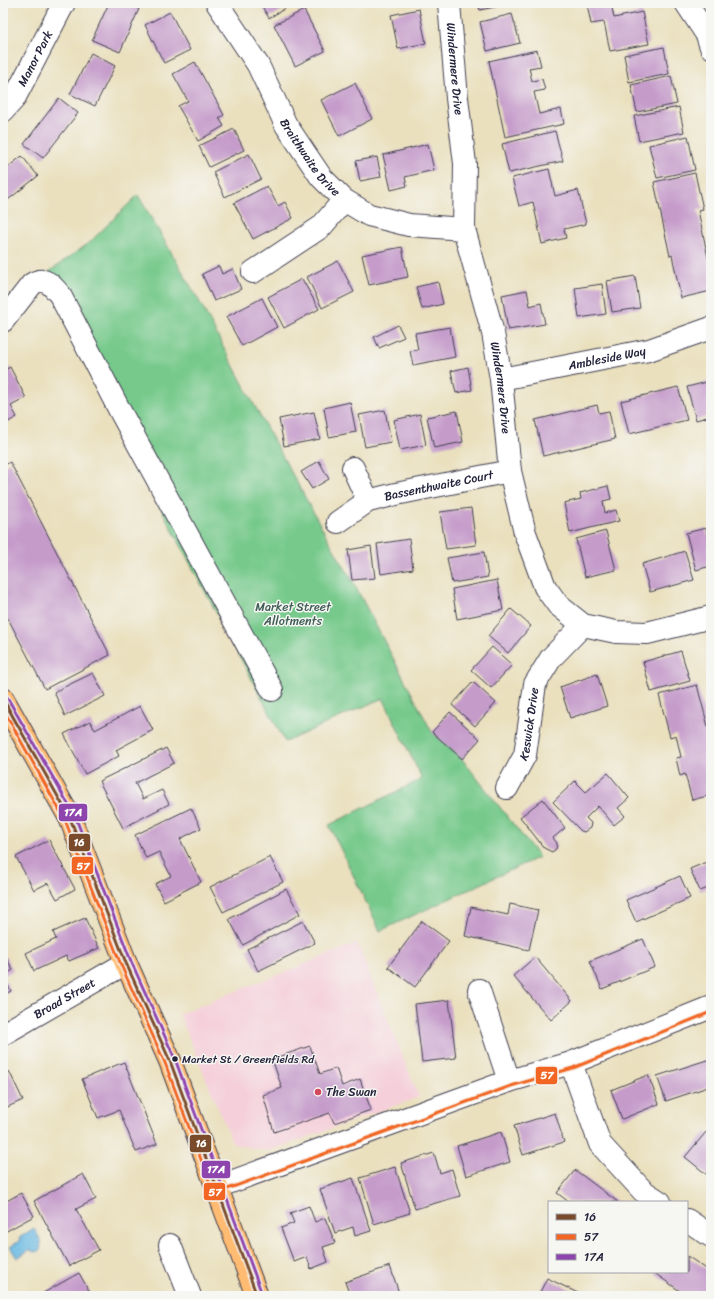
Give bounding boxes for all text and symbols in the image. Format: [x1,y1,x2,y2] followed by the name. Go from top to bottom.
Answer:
[440,22,470,116] street label: Windermere Drive
[11,26,59,91] street label: Manor Park
[274,115,346,202] street label: Braithwaite Drive
[484,340,517,435] street label: Windermere Drive
[565,340,649,377] street label: Ambleside Way
[382,463,496,508] street label: Bassenthwaite Court
[255,596,332,632] park label: Market Street Allotments
[513,686,545,765] street label: Keswick Drive
[58,803,88,822] line badge: 17A
[64,803,82,822] text: 17A
[68,833,91,852] line badge: 16
[74,833,84,852] text: 16
[71,856,94,875] line badge: 57
[76,857,91,876] text: 57
[29,972,100,1025] street label: Broad Street
[182,1050,315,1069] place label: Market St / Greenfields Rd
[170,1054,180,1064] marker: Market St / Greenfields Rd
[535,1066,558,1085] line badge: 57
[540,1066,555,1085] text: 57
[326,1081,377,1103] place label: The Swan
[313,1087,323,1097] marker: The Swan
[189,1134,212,1153] line badge: 16
[196,1134,206,1153] text: 16
[201,1160,231,1179] line badge: 17A
[207,1160,225,1179] text: 17A
[203,1182,226,1201] line badge: 57
[208,1183,223,1202] text: 57
[548,1201,688,1273] legend
[584,1206,596,1228] text: 16
[584,1226,599,1248] text: 57
[584,1246,604,1268] text: 17A

